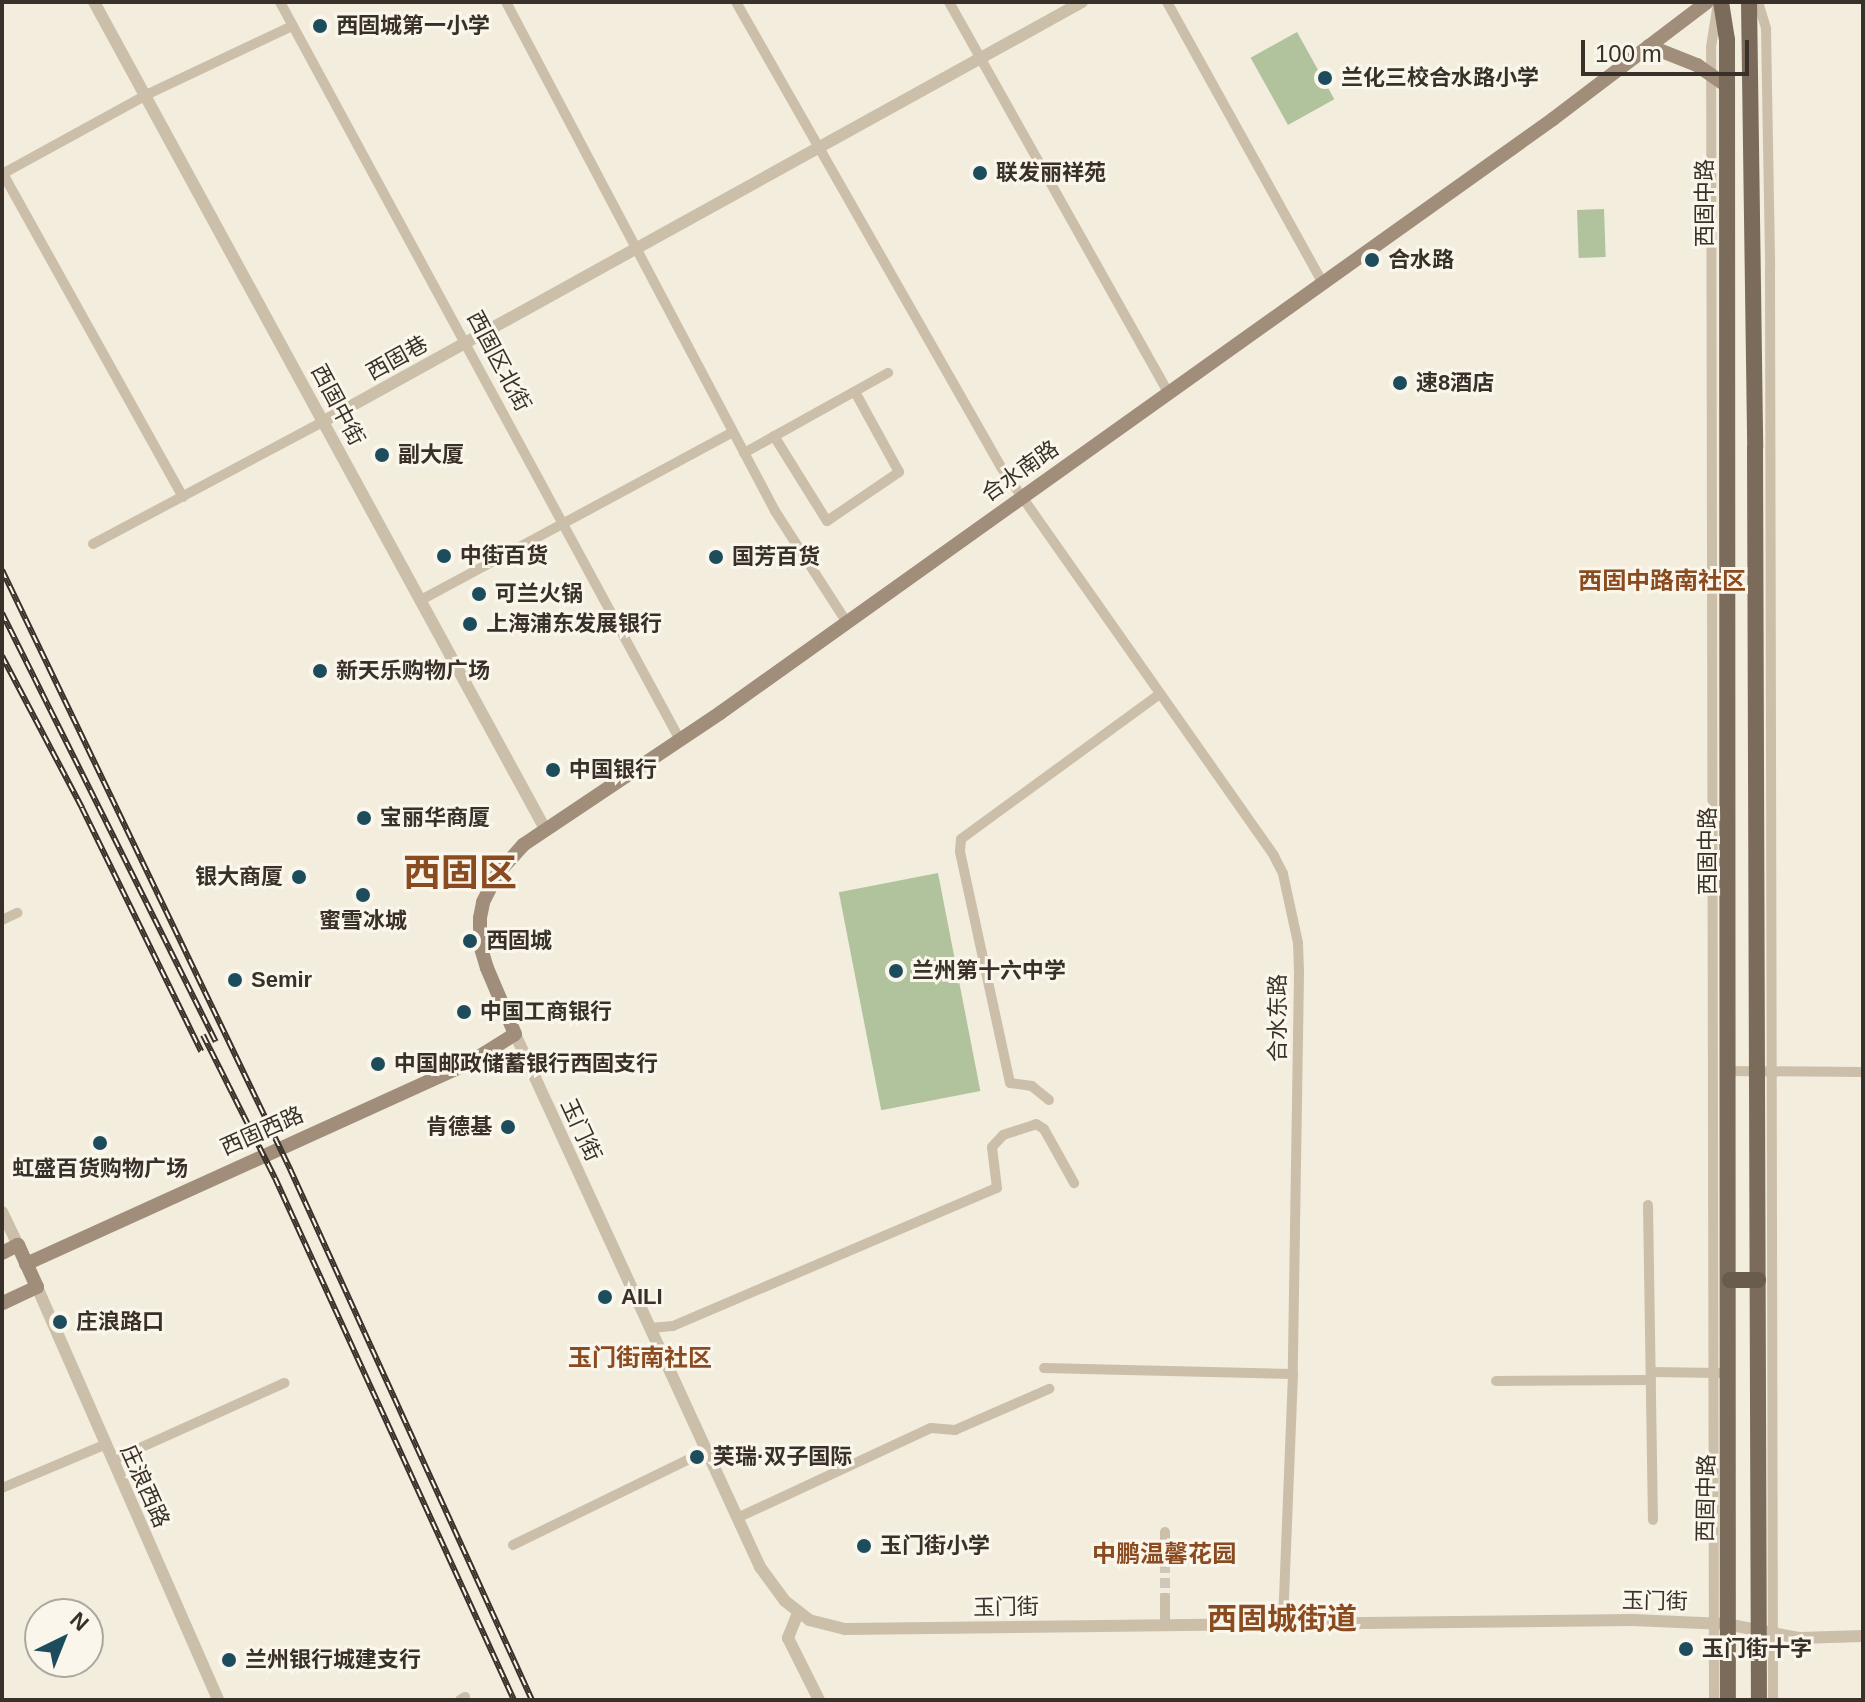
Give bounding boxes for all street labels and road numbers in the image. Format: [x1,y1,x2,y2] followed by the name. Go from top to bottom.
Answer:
[1692,159,1718,247] street label: 西固中路
[462,306,536,416] street label: 西固区北街
[362,330,432,386] street label: 西固巷
[306,360,370,450] street label: 西固中街
[976,435,1064,507] street label: 合水南路
[1695,807,1721,895] street label: 西固中路
[1265,974,1291,1062] street label: 合水东路
[555,1095,607,1165] street label: 玉门街
[216,1101,308,1161] street label: 西固西路
[115,1440,175,1532] street label: 庄浪西路
[1692,1454,1720,1542] street label: 西固中路
[1622,1587,1688,1615] street label: 玉门街
[973,1593,1039,1621] street label: 玉门街

